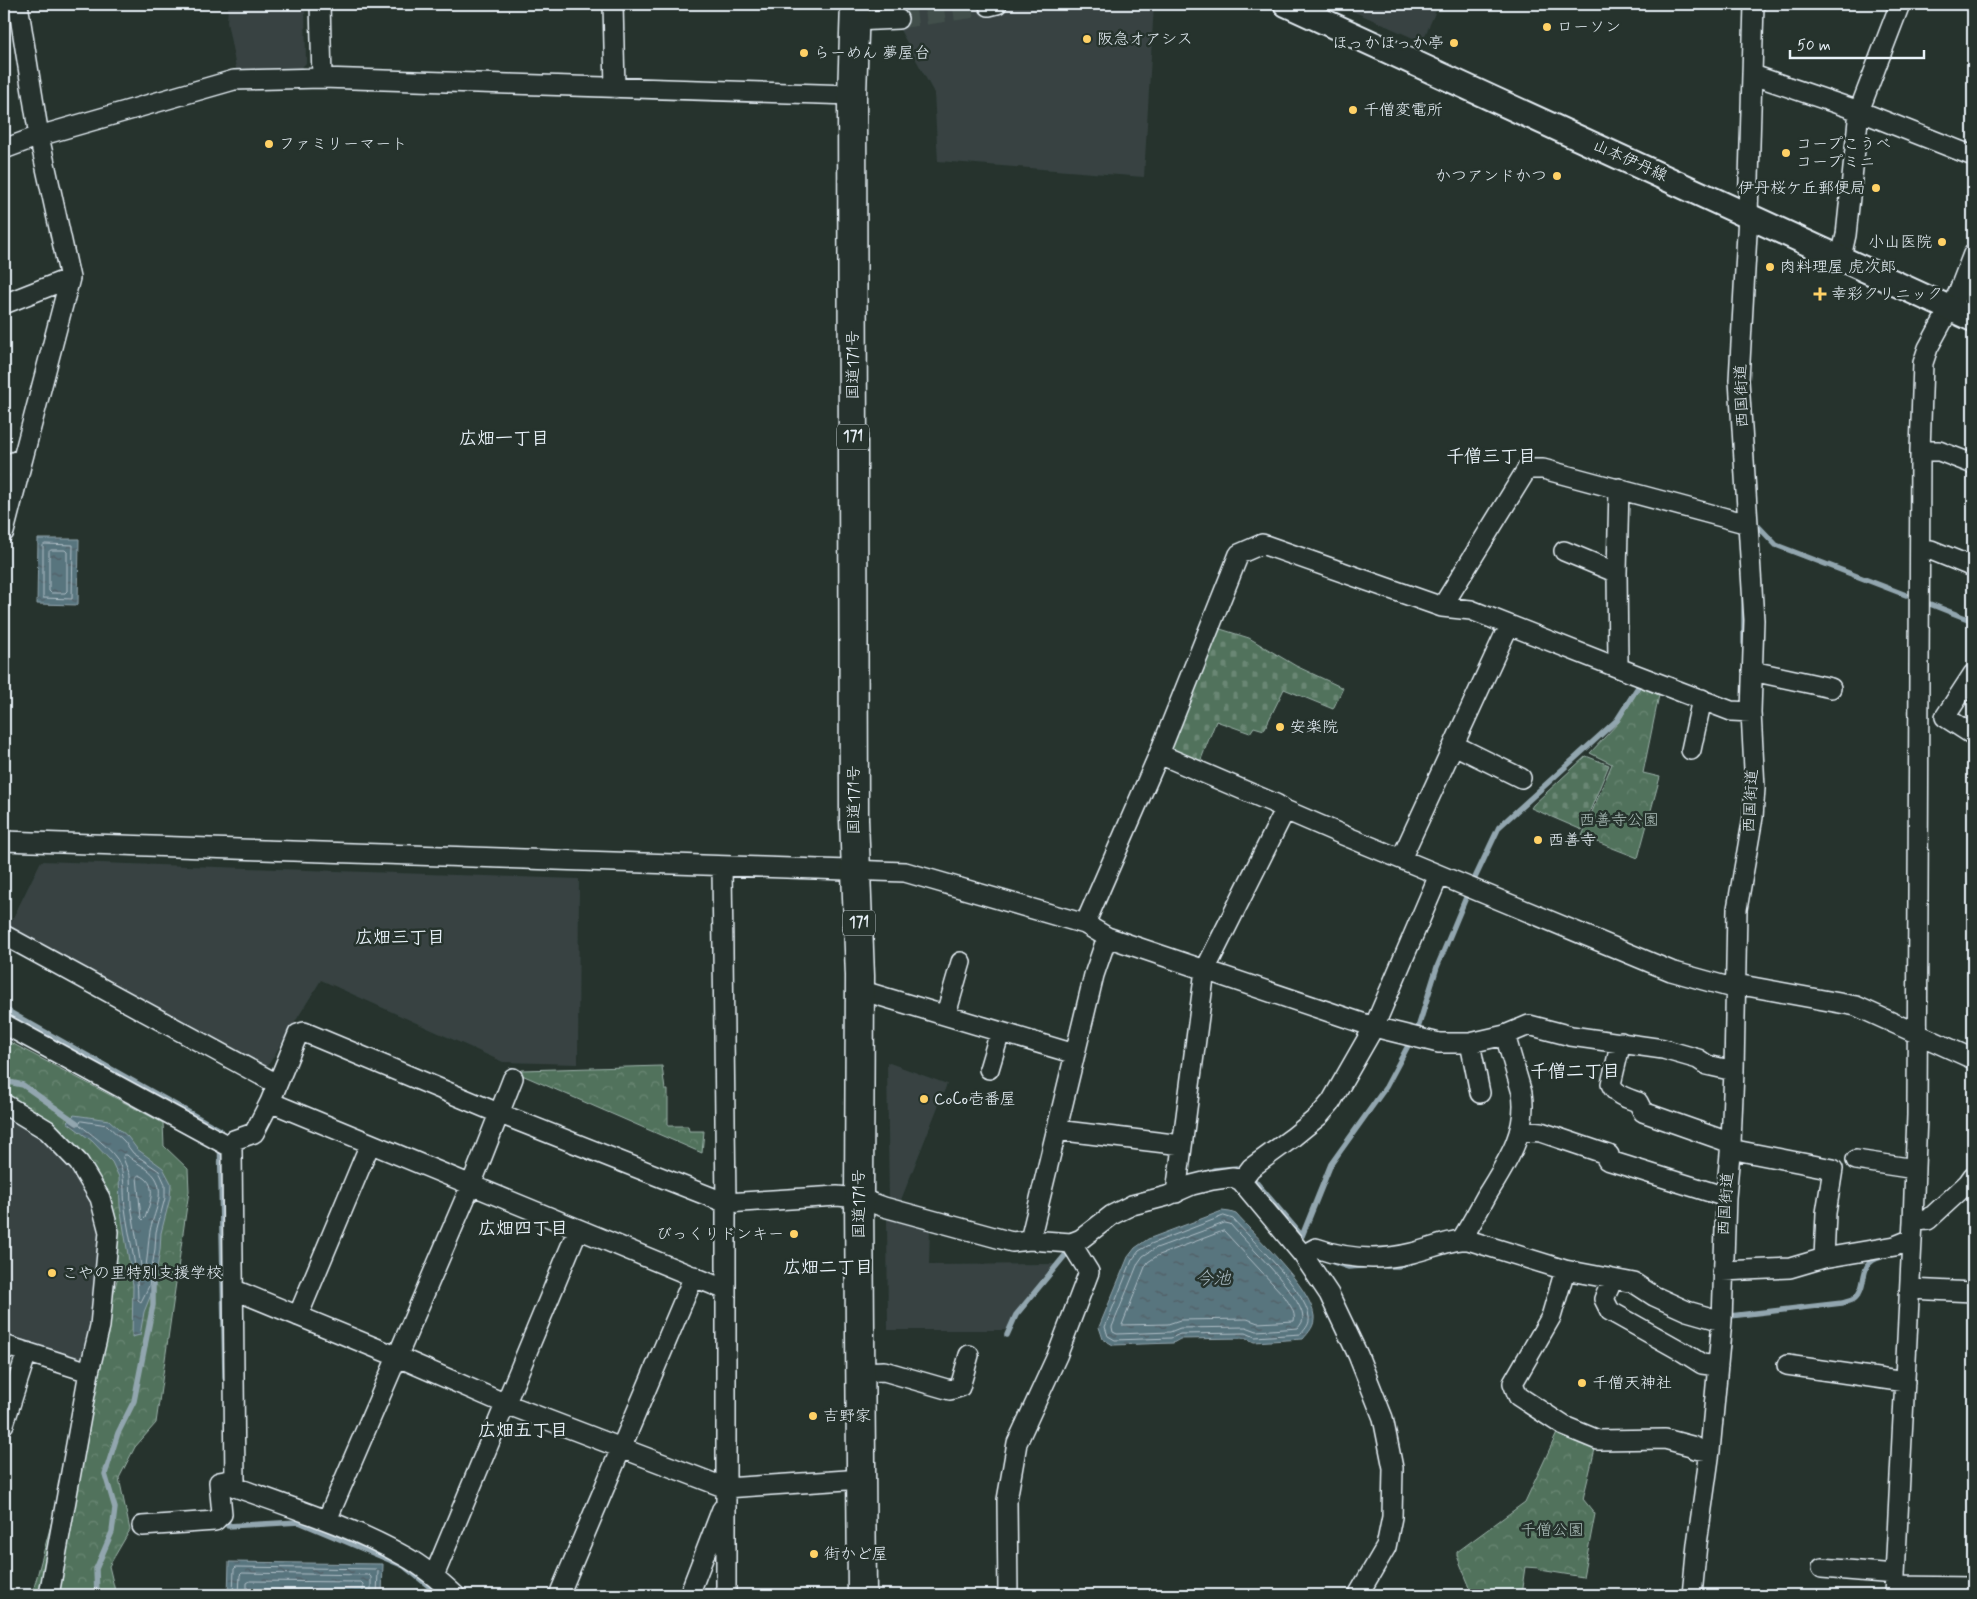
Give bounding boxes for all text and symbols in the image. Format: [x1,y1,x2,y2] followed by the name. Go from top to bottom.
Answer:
[1557,17,1621,38] place label: ローソン
[1541,21,1553,33] marker: ローソン
[1790,28,1923,60] scale bar
[1097,29,1193,50] place label: 阪急オアシス
[1081,33,1093,45] marker: 阪急オアシス
[1332,33,1444,54] place label: ほっかほっか亭
[1797,36,1831,56] text: 50 m
[1448,37,1460,49] marker: ほっかほっか亭
[814,43,930,64] place label: らーめん 夢屋台
[798,47,810,59] marker: らーめん 夢屋台
[1363,100,1443,121] place label: 千僧変電所
[1347,104,1359,116] marker: 千僧変電所
[279,134,407,155] place label: ファミリーマート
[1796,134,1891,173] place label: コープこうべ コープミニ
[1589,135,1671,187] street label: 山本伊丹線
[263,138,275,150] marker: ファミリーマート
[1780,147,1792,159] marker: コープこうべ コープミニ
[1435,166,1547,187] place label: かつアンドかつ
[1551,170,1563,182] marker: かつアンドかつ
[1738,178,1866,199] place label: 伊丹桜ケ丘郵便局
[1870,182,1882,194] marker: 伊丹桜ケ丘郵便局
[1868,232,1932,253] place label: 小山医院
[1936,236,1948,248] marker: 小山医院
[1780,257,1896,278] place label: 肉料理屋 虎次郎
[1764,261,1776,273] marker: 肉料理屋 虎次郎
[1831,284,1943,305] place label: 幸彩クリニック
[1813,287,1827,301] marker: 幸彩クリニック
[843,330,864,400] street label: 国道171号
[1730,364,1754,428] street label: 西国街道
[837,424,869,450] road number: 171
[459,427,549,451] district label: 広畑一丁目
[1446,445,1536,469] district label: 千僧三丁目
[1290,717,1338,738] place label: 安楽院
[1274,721,1286,733] marker: 安楽院
[844,765,865,835] street label: 国道171号
[1739,768,1763,834] street label: 西国街道
[1579,810,1659,831] park label: 西善寺公園
[1548,830,1596,851] place label: 西善寺
[1532,834,1544,846] marker: 西善寺
[843,910,875,936] road number: 171
[355,926,445,950] district label: 広畑三丁目
[1530,1060,1620,1084] district label: 千僧二丁目
[934,1089,1016,1110] place label: CoCo壱番屋
[918,1093,930,1105] marker: CoCo壱番屋
[849,1169,870,1239] street label: 国道171号
[1713,1171,1739,1237] street label: 西国街道
[478,1217,568,1241] district label: 広畑四丁目
[656,1224,784,1245] place label: びっくりドンキー
[788,1228,800,1240] marker: びっくりドンキー
[783,1256,873,1280] district label: 広畑二丁目
[62,1263,222,1284] place label: こやの里特別支援学校
[46,1267,58,1279] marker: こやの里特別支援学校
[1195,1267,1232,1291] water label: 今池
[1592,1373,1672,1394] place label: 千僧天神社
[1576,1377,1588,1389] marker: 千僧天神社
[823,1406,871,1427] place label: 吉野家
[807,1410,819,1422] marker: 吉野家
[478,1419,568,1443] district label: 広畑五丁目
[1520,1520,1584,1541] park label: 千僧公園
[824,1544,888,1565] place label: 街かど屋
[808,1548,820,1560] marker: 街かど屋

